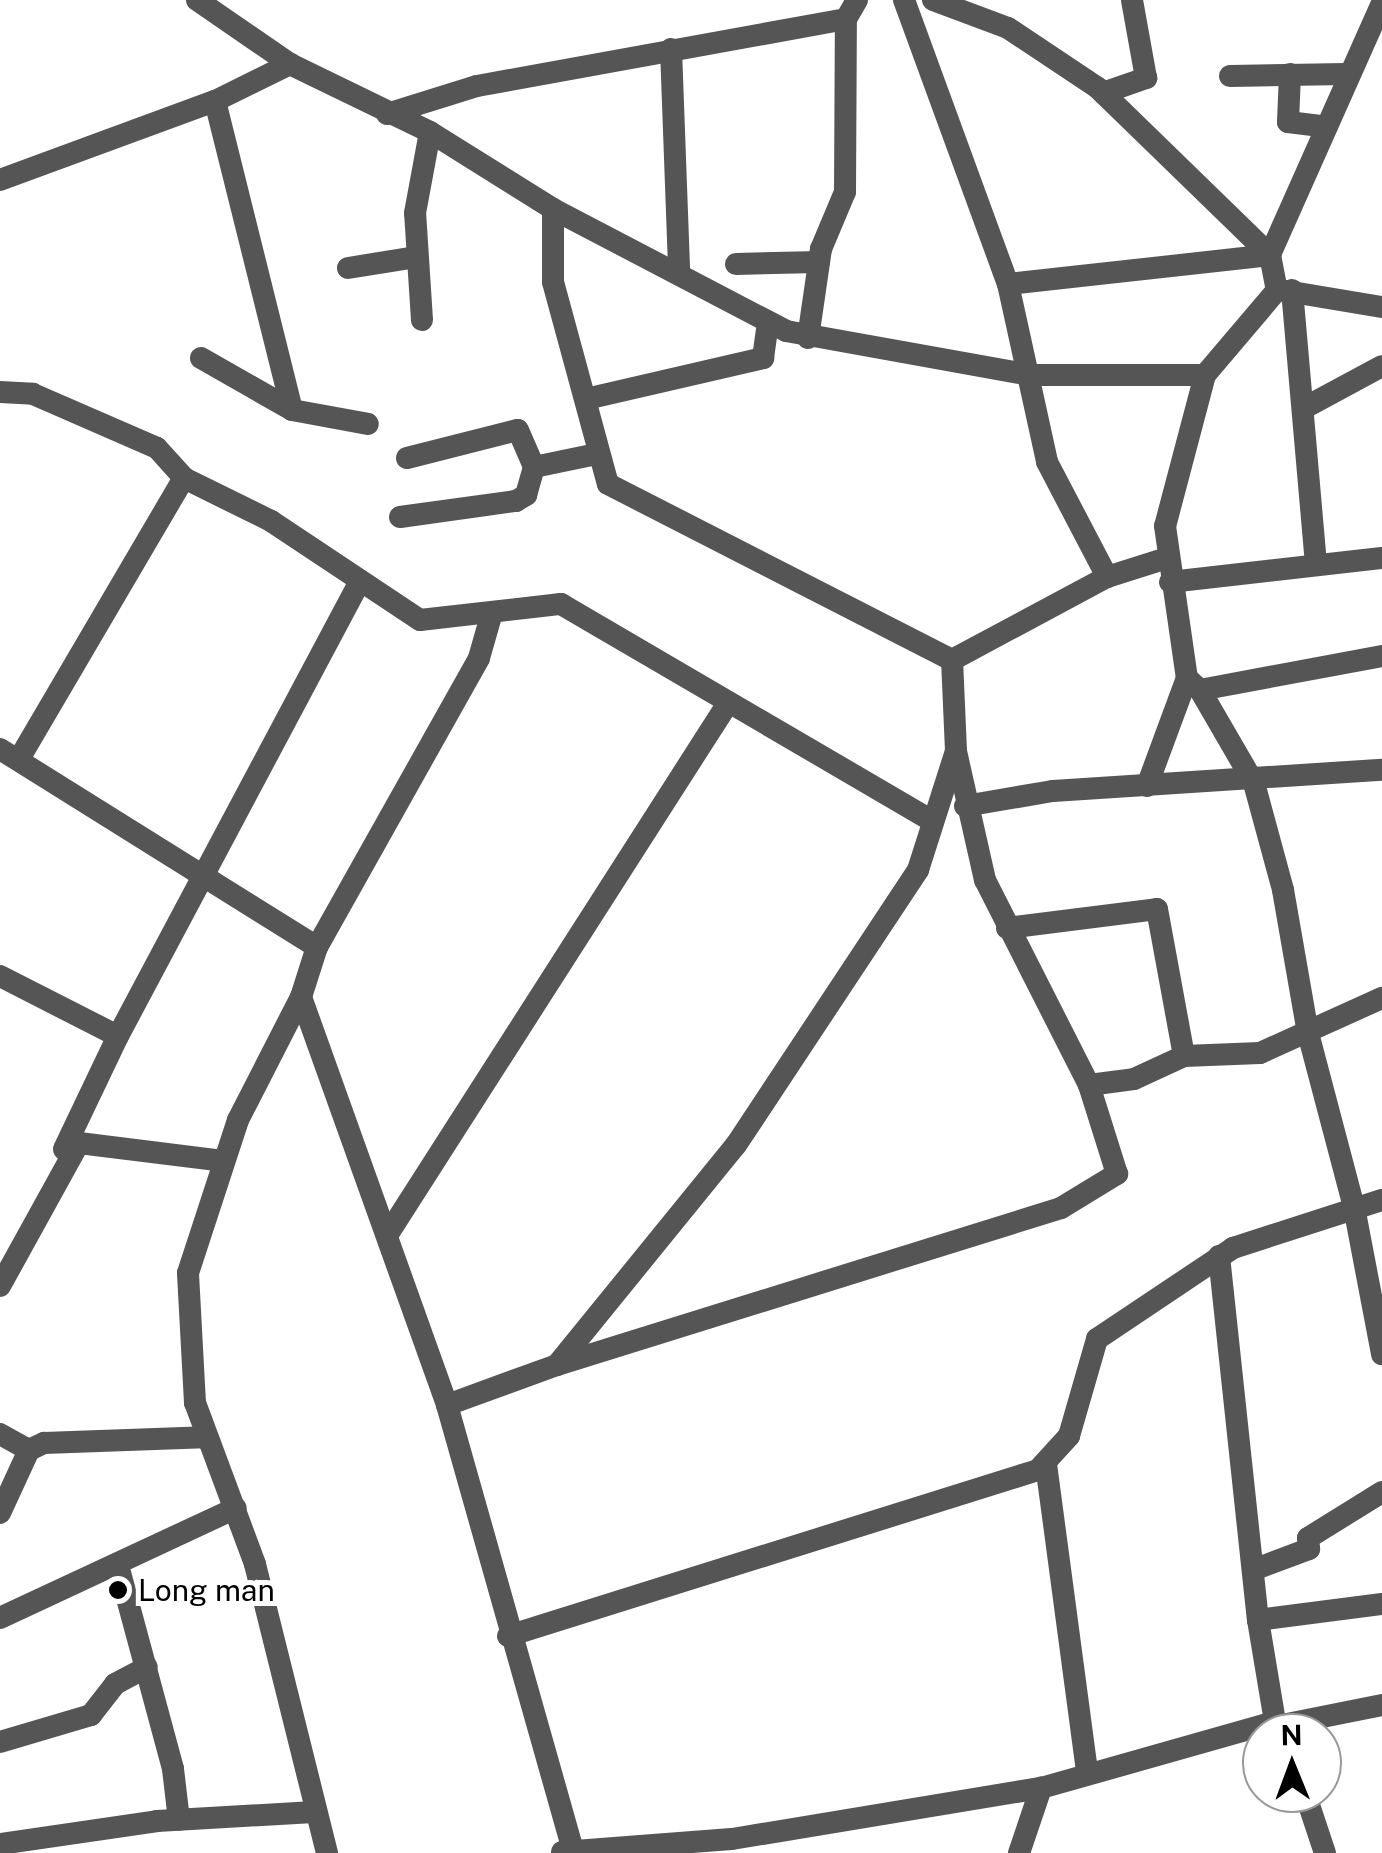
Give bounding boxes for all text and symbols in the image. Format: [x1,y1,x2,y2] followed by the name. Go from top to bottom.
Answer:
[138,1572,275,1608] place label: Long man
[107,1579,129,1601] marker: Long man
[1242,1713,1342,1813] north arrow
[1280,1718,1303,1751] text: N

